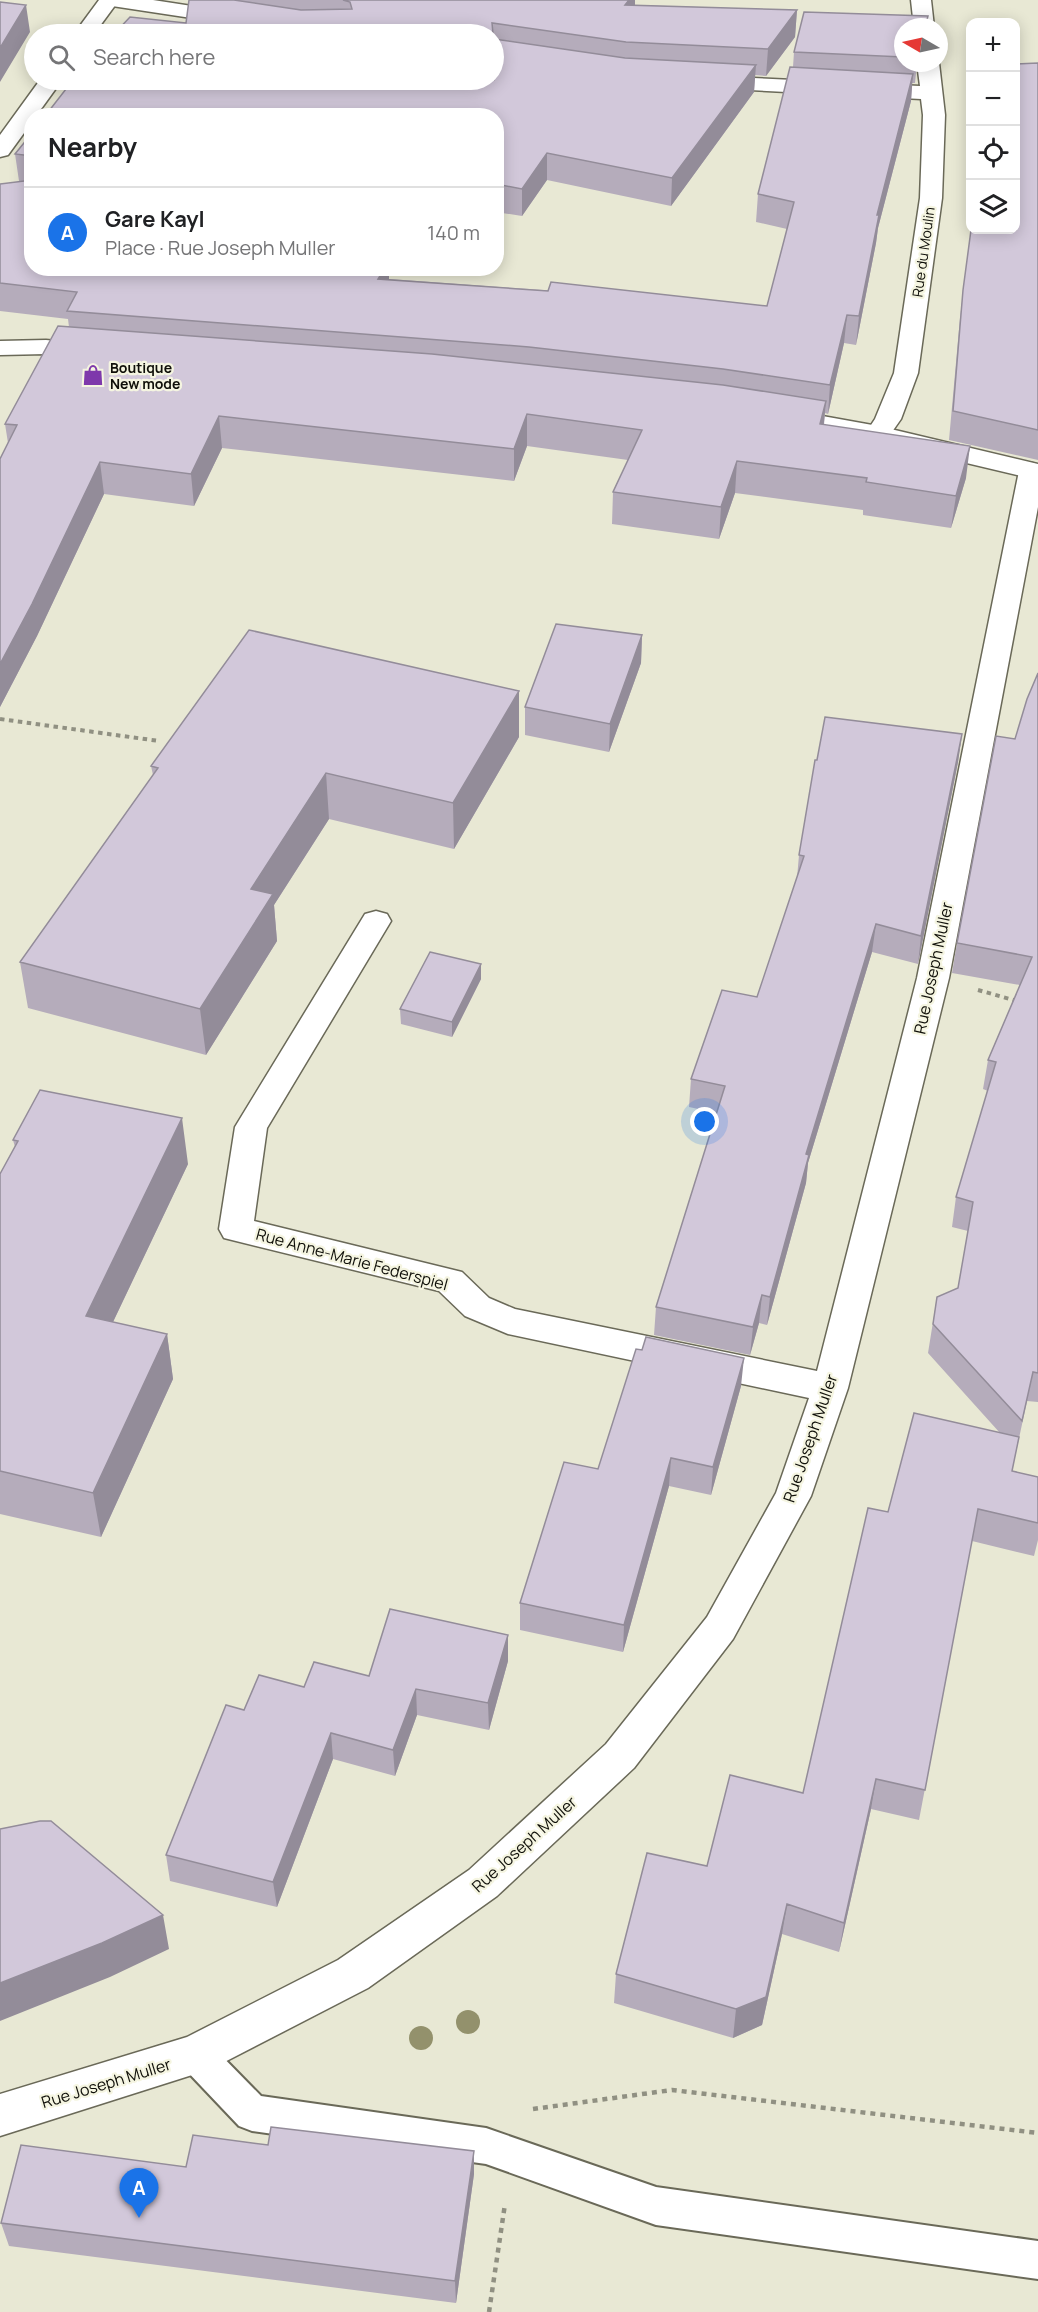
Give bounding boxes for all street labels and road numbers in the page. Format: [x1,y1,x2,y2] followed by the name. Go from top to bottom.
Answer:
[907,206,939,298] street label: Rue du Moulin
[908,900,958,1036] street label: Rue Joseph Muller
[254,1223,450,1295] street label: Rue Anne-Marie Federspiel
[778,1371,842,1505] street label: Rue Joseph Muller
[467,1791,581,1897] street label: Rue Joseph Muller
[39,2053,174,2113] street label: Rue Joseph Muller

